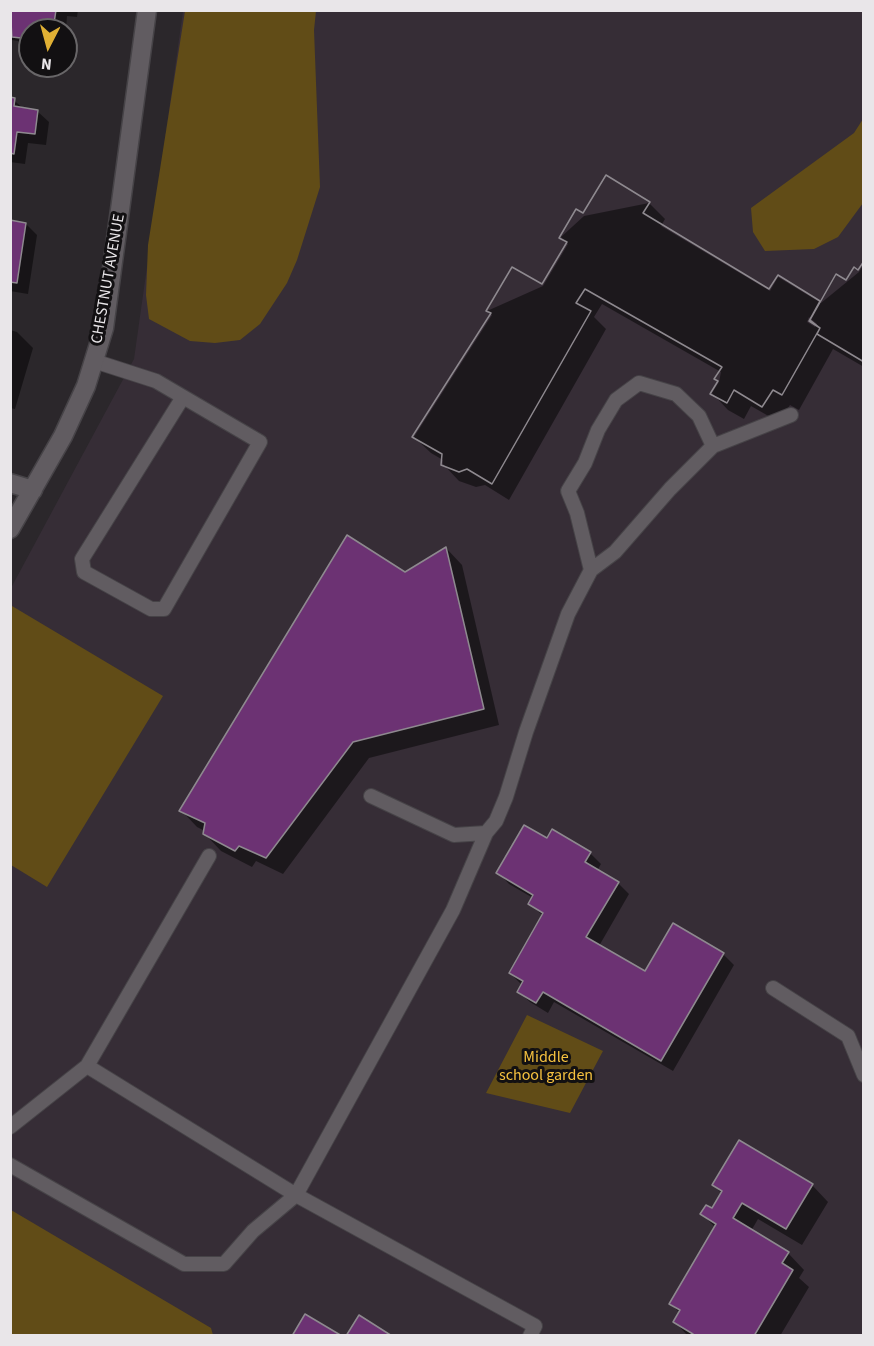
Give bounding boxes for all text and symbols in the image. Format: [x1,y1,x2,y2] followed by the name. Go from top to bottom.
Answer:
[18,18,78,78] north arrow
[40,52,53,75] text: N
[88,213,130,345] street label: CHESTNUT AVENUE
[499,1048,593,1086] park label: Middle school garden

